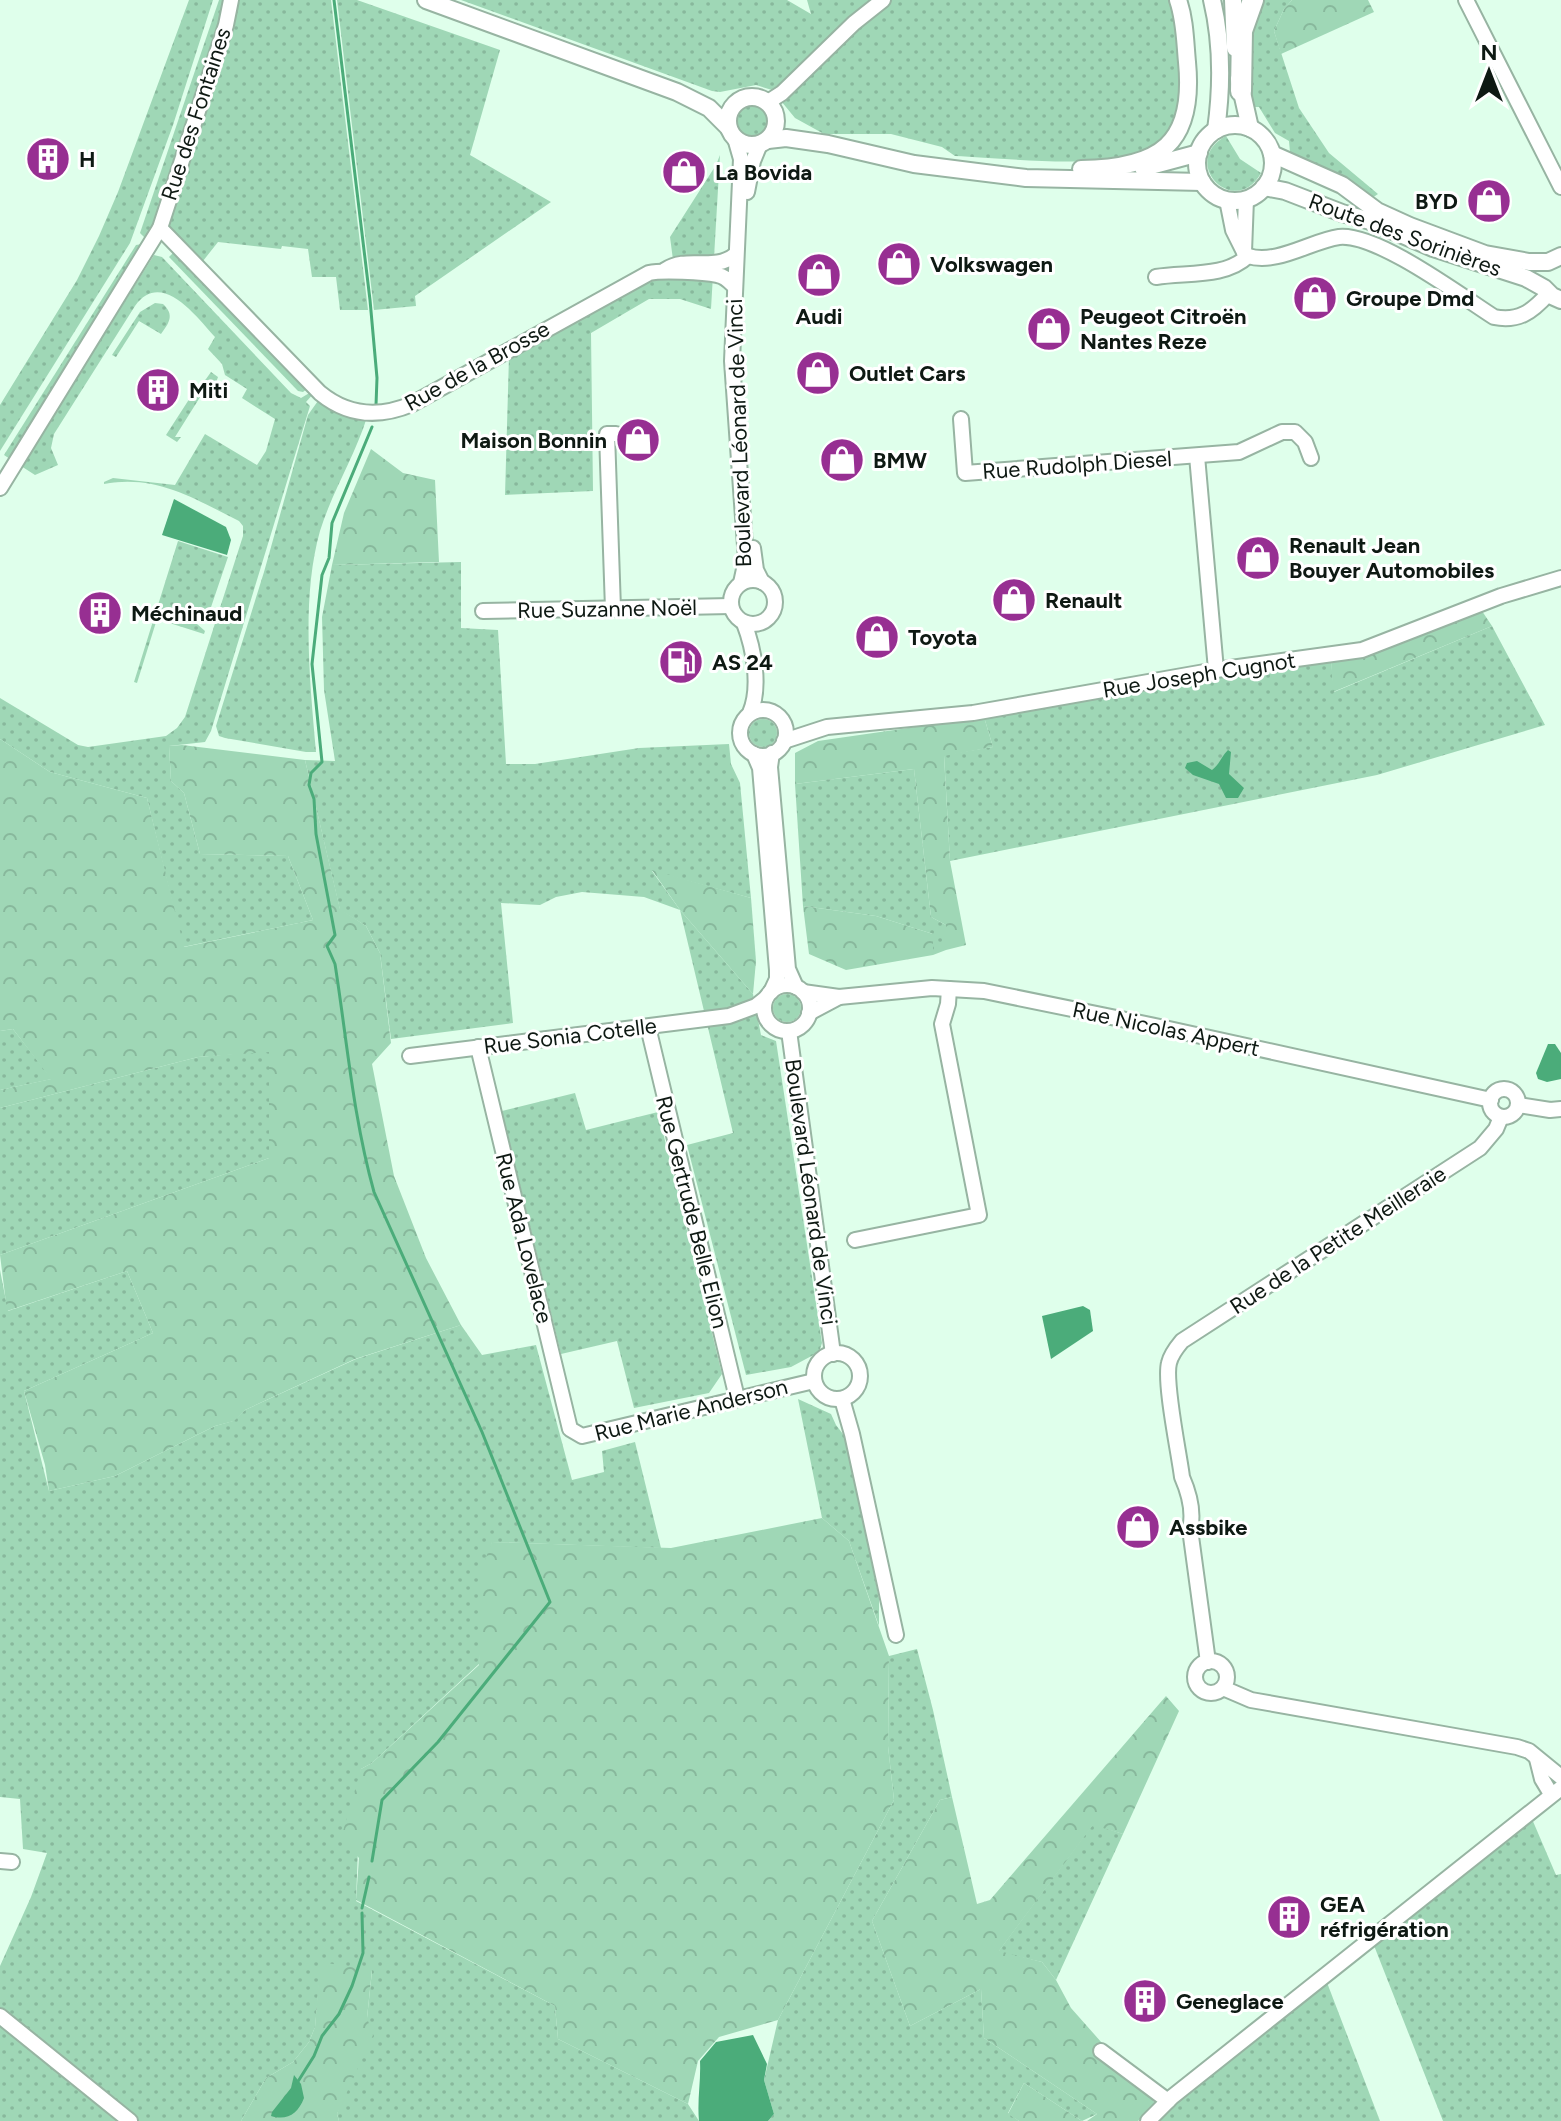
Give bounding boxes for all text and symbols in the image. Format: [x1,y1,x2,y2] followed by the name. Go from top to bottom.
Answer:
[155,24,237,204] street label: Rue des Fontaines
[1449,32,1529,112] north arrow
[1480,39,1498,66] text: N
[24,135,72,183] building icon: H
[79,146,96,173] place label: H
[660,148,708,196] shop icon: La Bovida
[715,159,812,186] place label: La Bovida
[1465,177,1513,225] shop icon: BYD
[1305,188,1505,282] street label: Route des Sorinières
[1415,188,1458,215] place label: BYD
[875,240,923,288] shop icon: Volkswagen
[795,251,843,299] shop icon: Audi
[930,251,1053,278] place label: Volkswagen
[1291,274,1339,322] shop icon: Groupe Dmd
[1346,285,1474,312] place label: Groupe Dmd
[721,298,757,568] street label: Boulevard Léonard de Vinci
[795,303,843,330] place label: Audi
[1080,303,1246,355] place label: Peugeot Citroën Nantes Reze
[1025,305,1073,353] shop icon: Peugeot Citroën Nantes Reze
[400,315,554,417] street label: Rue de la Brosse
[794,349,842,397] shop icon: Outlet Cars
[849,360,966,387] place label: Outlet Cars
[134,366,182,414] building icon: Miti
[189,377,228,404] place label: Miti
[614,416,662,464] shop icon: Maison Bonnin
[460,427,607,454] place label: Maison Bonnin
[818,436,866,484] shop icon: BMW
[981,445,1173,485] street label: Rue Rudolph Diesel
[873,447,927,474] place label: BMW
[1289,532,1494,584] place label: Renault Jean Bouyer Automobiles
[1234,534,1282,582] shop icon: Renault Jean Bouyer Automobiles
[990,576,1038,624] shop icon: Renault
[1045,587,1123,614] place label: Renault
[76,589,124,637] building icon: Méchinaud
[517,594,697,624] street label: Rue Suzanne Noël
[131,600,242,627] place label: Méchinaud
[853,613,901,661] shop icon: Toyota
[908,624,977,651] place label: Toyota
[657,638,705,686] fuel station icon: AS 24
[1101,646,1297,704] street label: Rue Joseph Cugnot
[712,649,773,676] place label: AS 24
[1070,996,1262,1062] street label: Rue Nicolas Appert
[482,1012,658,1060] street label: Rue Sonia Cotelle
[779,1057,843,1327] street label: Boulevard Léonard de Vinci
[650,1093,734,1331] street label: Rue Gertrude Belle Elion
[490,1150,558,1326] street label: Rue Ada Lovelace
[1225,1160,1451,1320] street label: Rue de la Petite Meilleraie
[592,1373,790,1447] street label: Rue Marie Anderson
[1114,1503,1162,1551] shop icon: Assbike
[1169,1514,1248,1541] place label: Assbike
[1320,1891,1449,1943] place label: GEA réfrigération
[1265,1893,1313,1941] building icon: GEA réfrigération
[1121,1977,1169,2025] building icon: Geneglace
[1176,1988,1284,2015] place label: Geneglace

